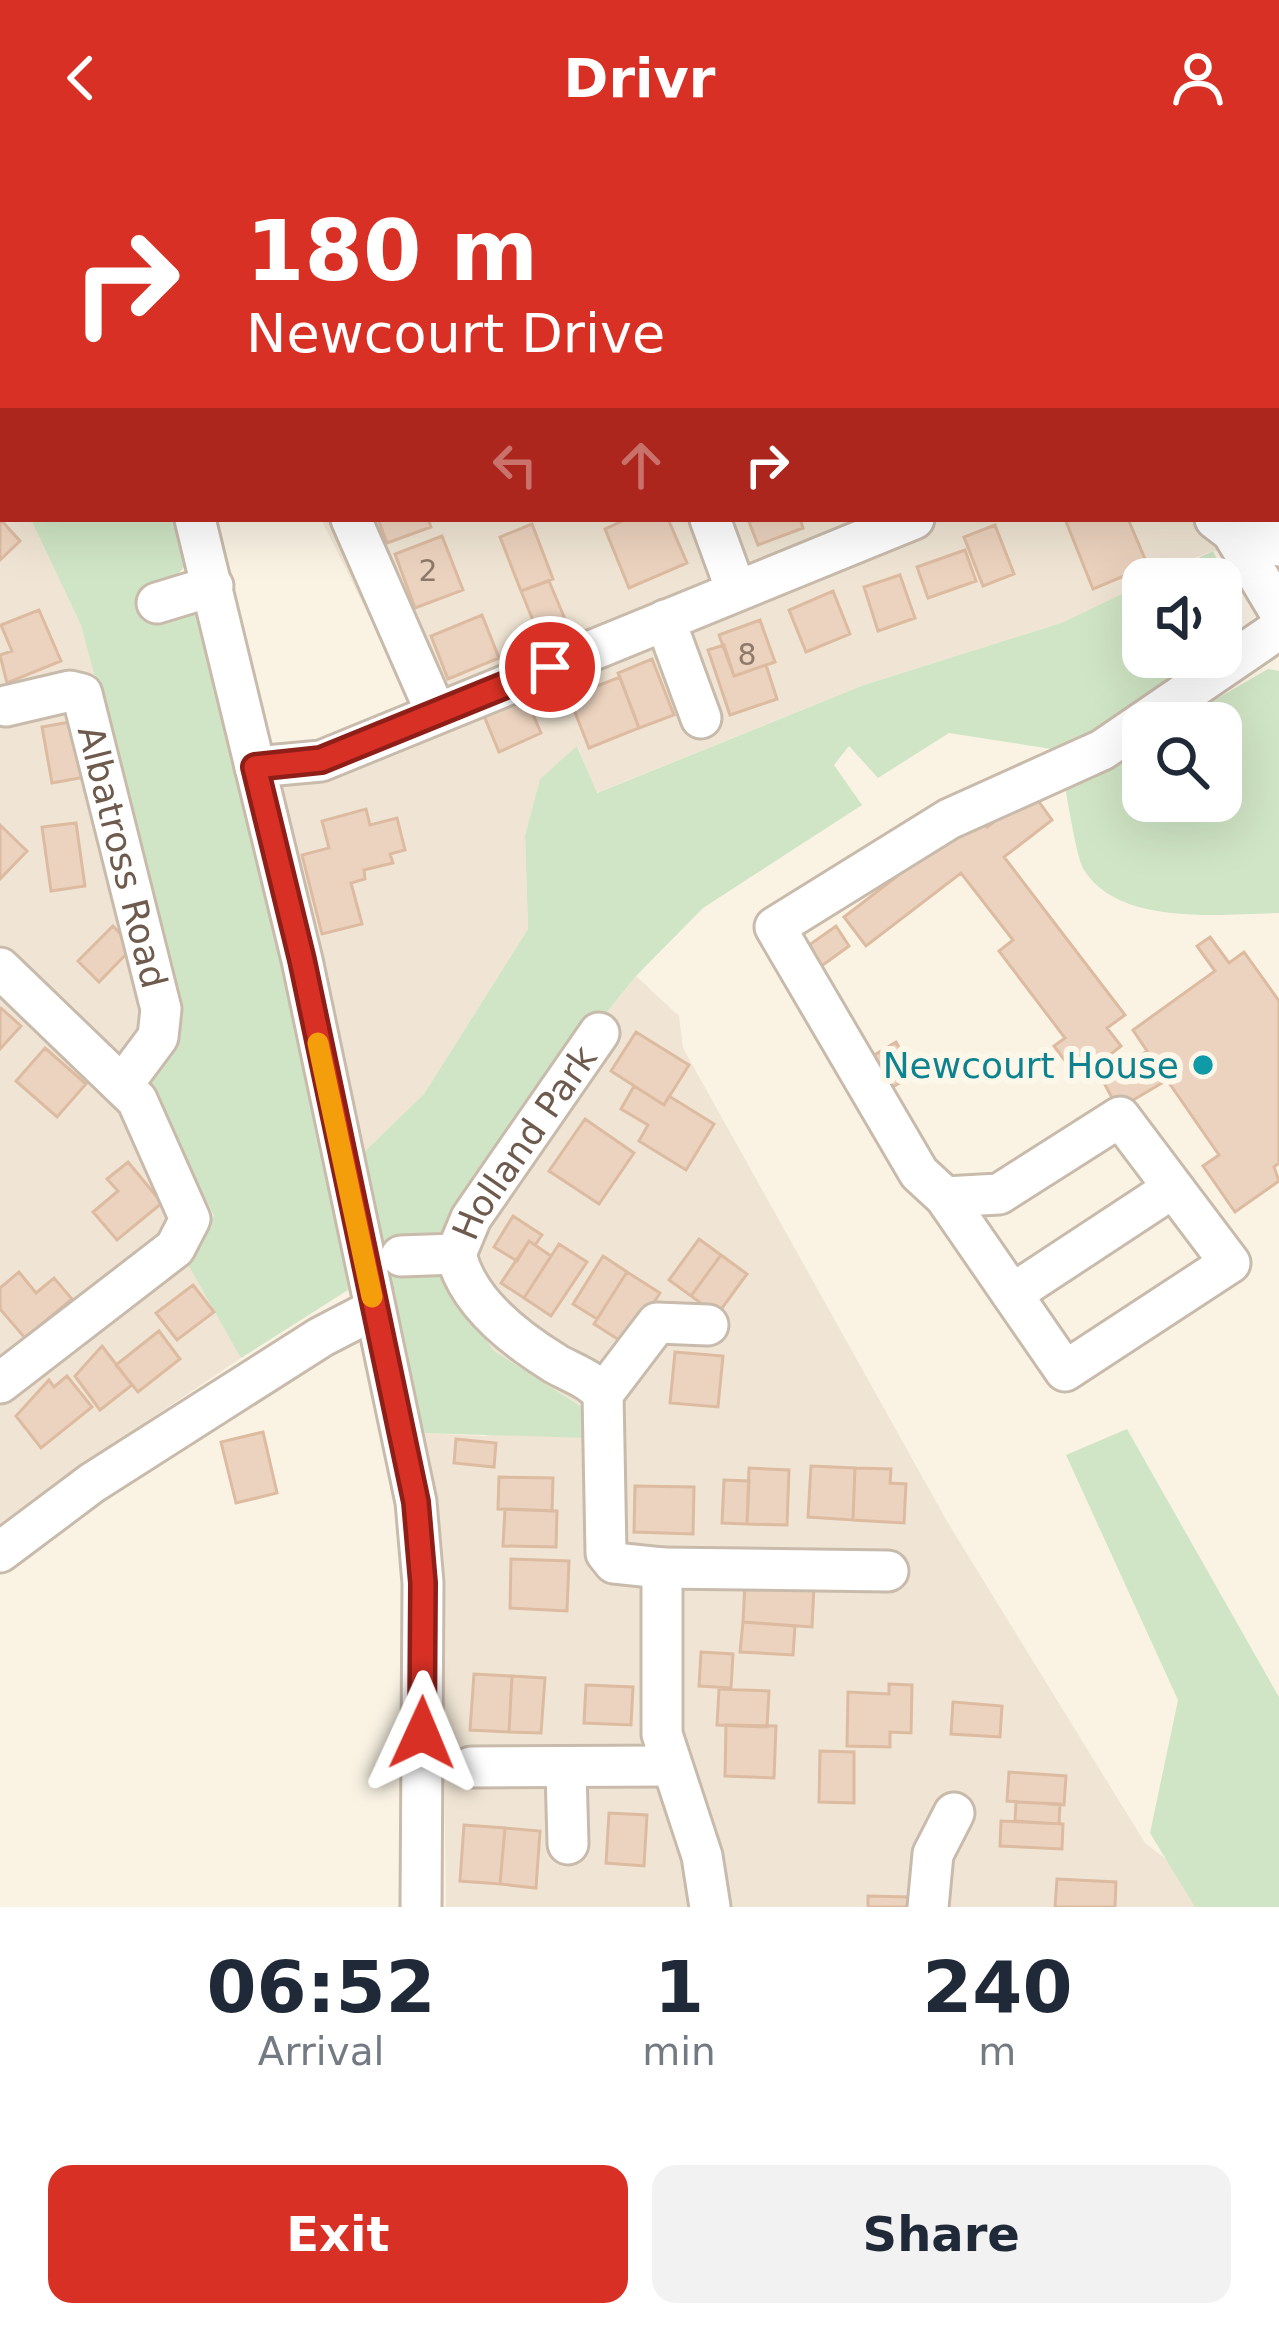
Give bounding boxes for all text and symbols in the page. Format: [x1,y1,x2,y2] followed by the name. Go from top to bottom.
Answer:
[48,45,114,111] icon: back
[1165,45,1231,111] icon: person
[564,47,715,110] text: Drivr
[246,202,538,300] text: 180 m
[48,204,204,360] icon: right
[246,302,665,365] text: Newcourt Drive
[482,432,548,498] icon: left
[608,432,674,498] icon: ahead
[734,432,800,498] icon: right
[418,553,438,588] house number: 2
[1122,558,1242,822] map controls
[1122,558,1242,678] button: sound
[499,616,601,718] pin
[517,634,583,700] icon: arrive
[737,637,757,672] house number: 8
[1122,702,1242,822] button: search
[70,721,175,992] street label: Albatross Road
[444,1038,605,1245] street label: Holland Park
[883,1045,1179,1086] place label: Newcourt House
[1190,1052,1216,1078] marker: Newcourt House
[359,1670,485,1796] position arrow
[206,1945,436,2029] text: 06:52
[654,1945,704,2029] text: 1
[922,1945,1072,2029] text: 240
[258,2029,384,2074] text: Arrival
[642,2029,716,2074] text: min
[978,2029,1016,2074] text: m
[48,2165,628,2303] button: Exit
[652,2165,1231,2303] button: Share

